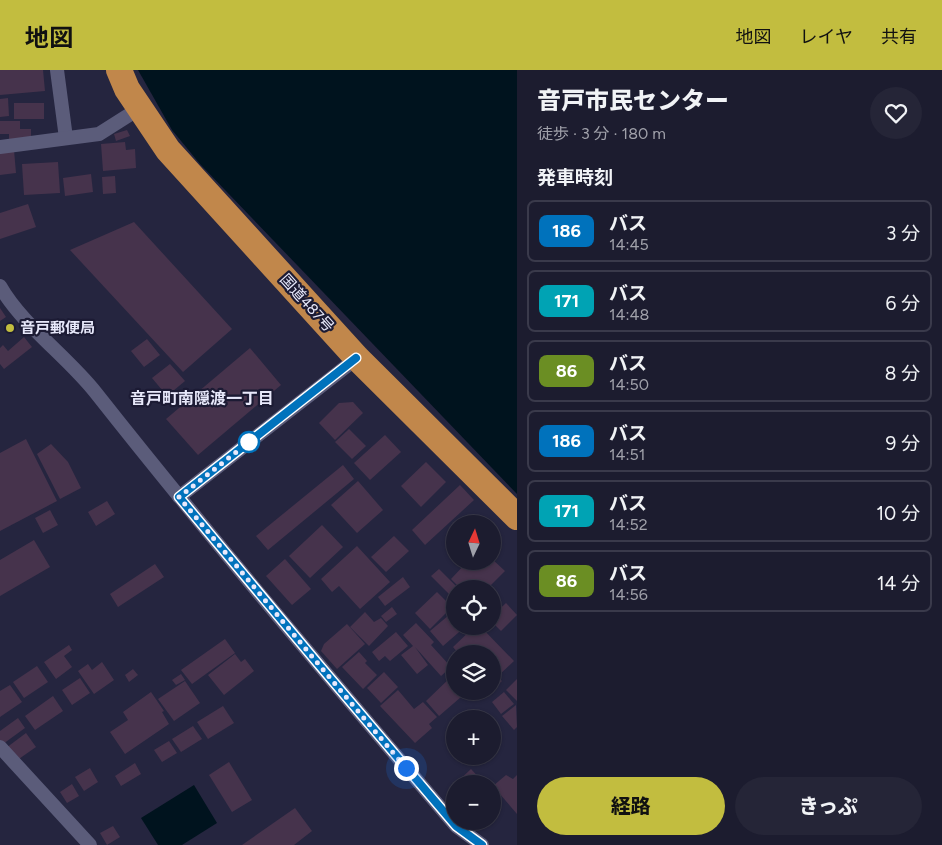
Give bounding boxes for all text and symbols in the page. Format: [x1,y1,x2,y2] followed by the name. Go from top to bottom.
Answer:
[25,23,73,52] text: 地図
[736,26,772,48] text: 地図
[800,26,853,48] text: レイヤ
[881,26,917,48] text: 共有
[537,86,729,115] text: 音戸市民センター
[870,87,922,139] button: heart
[537,124,666,143] text: 徒歩 · 3 分 · 180 m
[537,166,613,189] text: 発車時刻
[609,212,647,235] text: バス
[552,220,581,242] text: 186
[886,222,920,245] text: 3 分
[609,235,649,254] text: 14:45
[276,270,338,336] street label: 国道487号
[609,282,647,305] text: バス
[554,290,579,312] text: 171
[886,292,920,315] text: 6 分
[609,305,649,324] text: 14:48
[20,319,95,337] place label: 音戸郵便局
[4,322,16,334] marker: 音戸郵便局
[609,352,647,375] text: バス
[556,360,577,382] text: 86
[885,362,920,385] text: 8 分
[609,375,649,394] text: 14:50
[130,389,274,408] district label: 音戸町南隠渡一丁目
[609,422,647,445] text: バス
[552,430,581,452] text: 186
[238,431,260,453] unlabelled marker
[886,432,920,455] text: 9 分
[609,445,645,464] text: 14:51
[609,492,647,515] text: バス
[554,500,579,522] text: 171
[876,502,920,525] text: 10 分
[446,515,501,570] north arrow
[446,515,501,830] map controls
[609,515,648,534] text: 14:52
[609,562,647,585] text: バス
[556,570,577,592] text: 86
[877,572,920,595] text: 14 分
[446,580,501,635] button: locate
[609,585,648,604] text: 14:56
[446,645,501,700] button: layers
[446,710,501,765] button: +
[394,756,419,781] your location
[446,775,501,830] button: −
[537,777,725,835] button: 経路
[735,777,922,835] button: きっぷ

